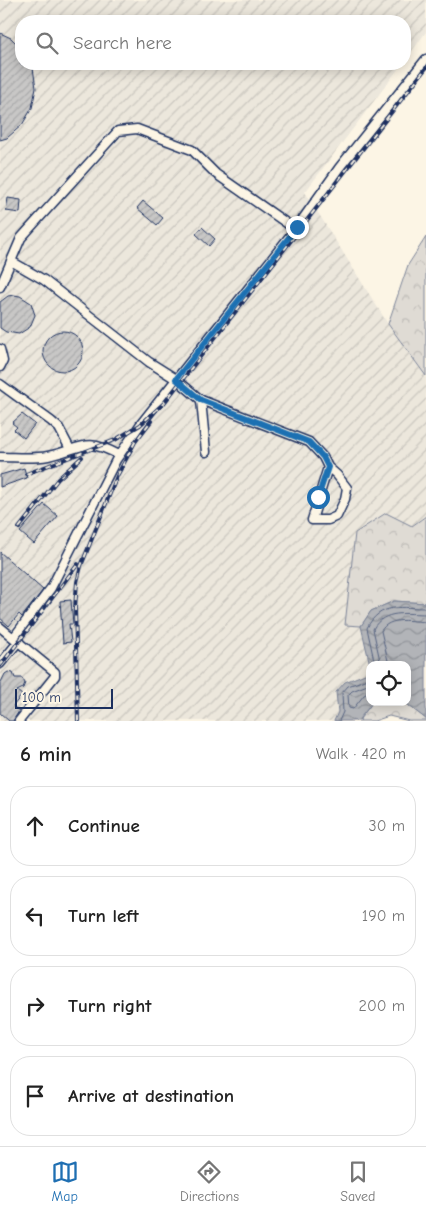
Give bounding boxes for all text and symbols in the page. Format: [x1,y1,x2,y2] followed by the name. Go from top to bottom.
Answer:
[15,15,411,70] search box
[33,29,61,57] icon: search
[73,32,172,54] text: Search here
[286,216,309,239] route end
[307,486,330,509] route start
[366,661,411,706] map controls
[366,661,411,706] button: locate
[15,686,112,709] scale bar
[22,689,61,706] text: 100 m
[20,742,72,766] text: 6 min
[316,745,406,763] text: Walk · 420 m
[21,812,49,840] icon: ahead
[68,815,140,837] text: Continue
[369,817,405,835] text: 30 m
[21,902,49,930] icon: left
[68,905,139,927] text: Turn left
[362,907,405,925] text: 190 m
[21,992,49,1020] icon: right
[68,995,152,1017] text: Turn right
[359,997,405,1015] text: 200 m
[21,1082,49,1110] icon: arrive
[68,1085,234,1107] text: Arrive at destination
[51,1158,79,1205] tab: Map
[180,1158,239,1205] tab: Directions
[340,1158,375,1205] tab: Saved

